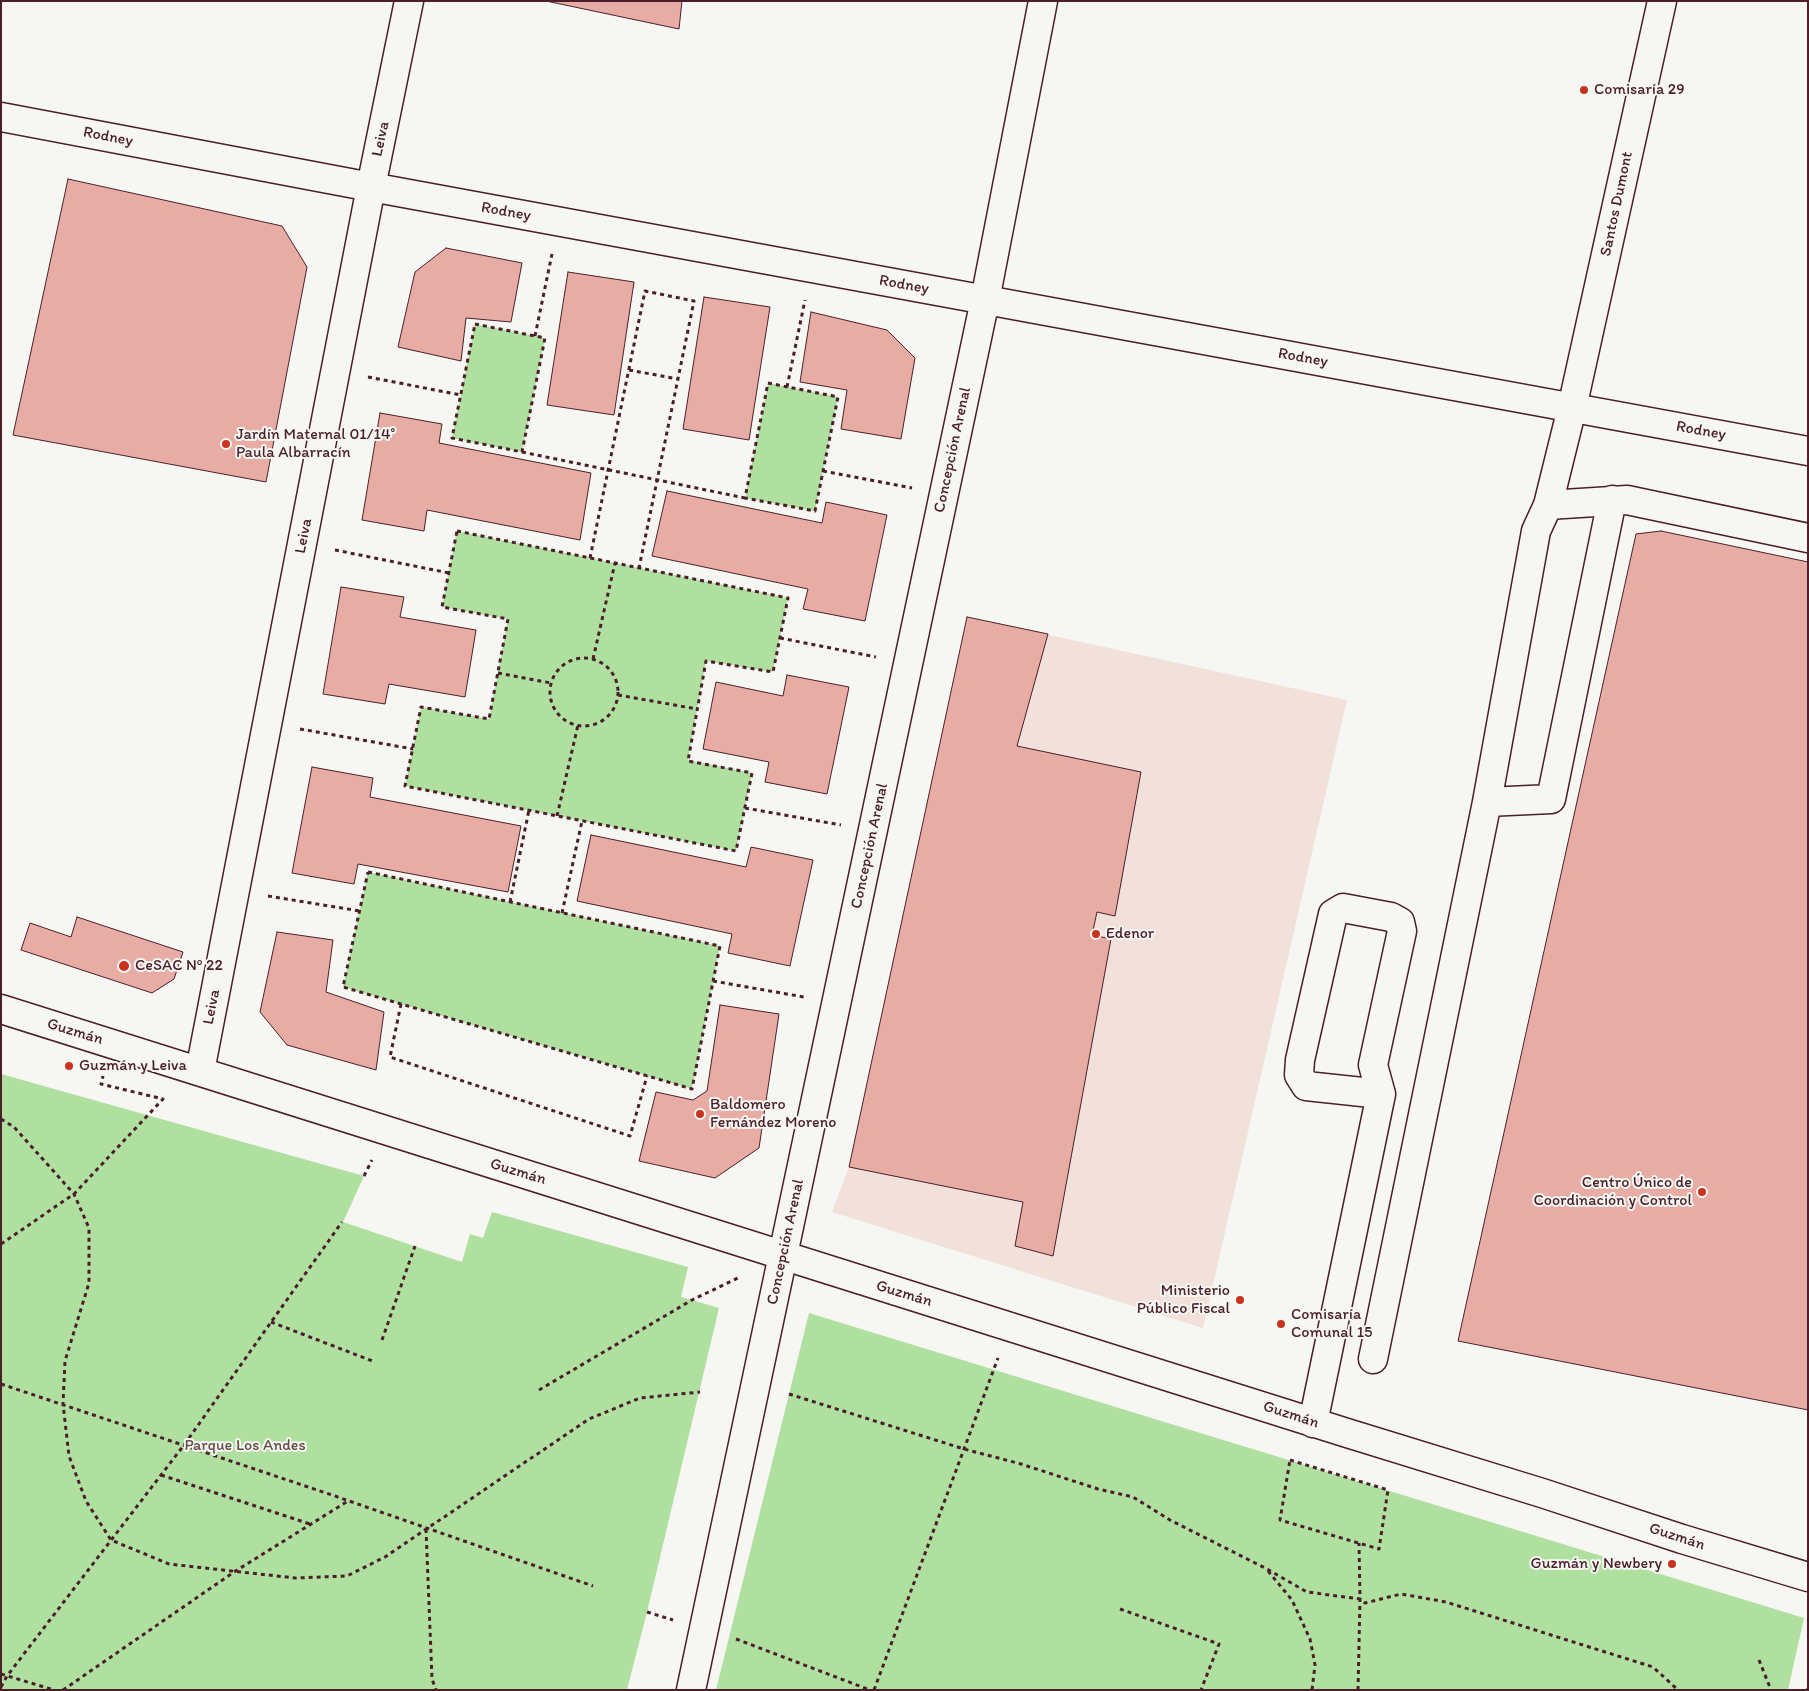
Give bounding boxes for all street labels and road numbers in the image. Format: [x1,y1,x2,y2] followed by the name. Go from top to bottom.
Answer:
[368,120,394,158] street label: Leiva
[81,123,135,151] street label: Rodney
[1597,150,1637,258] street label: Santos Dumont
[480,198,532,226] street label: Rodney
[878,271,930,299] street label: Rodney
[1277,344,1329,372] street label: Rodney
[930,385,976,515] street label: Concepción Arenal
[1675,417,1727,445] street label: Rodney
[291,517,317,555] street label: Leiva
[847,781,893,911] street label: Concepción Arenal
[199,988,225,1026] street label: Leiva
[45,1014,105,1050] street label: Guzmán
[488,1154,548,1190] street label: Guzmán
[763,1177,809,1307] street label: Concepción Arenal
[874,1276,934,1312] street label: Guzmán
[1261,1397,1321,1433] street label: Guzmán
[1647,1519,1707,1555] street label: Guzmán

